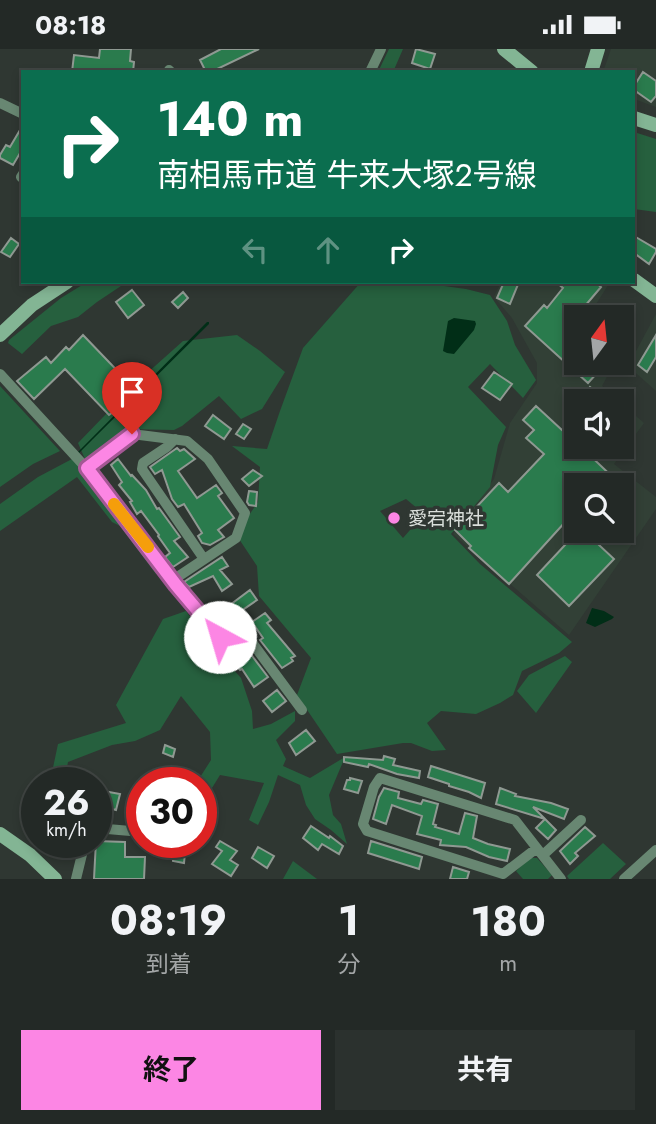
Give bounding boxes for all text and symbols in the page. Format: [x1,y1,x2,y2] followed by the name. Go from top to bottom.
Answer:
[35,6,106,44] text: 08:18
[157,84,303,154] text: 140 m
[42,98,133,189] icon: right
[157,152,537,198] text: 南相馬市道 牛来大塚2号線
[236,231,274,269] icon: left
[309,231,347,269] icon: ahead
[382,231,420,269] icon: right
[564,305,634,375] north arrow
[564,305,634,543] map controls
[102,362,162,434] pin
[113,373,151,411] icon: arrive
[564,389,634,459] button: sound
[564,473,634,543] button: search
[408,505,484,532] place label: 愛宕神社
[386,510,402,526] marker: 愛宕神社
[183,600,257,674] position arrow
[126,767,217,858] speed limit sign: 30
[43,778,90,828] text: 26
[46,817,87,843] text: km/h
[110,890,227,951] text: 08:19
[338,890,359,951] text: 1
[470,891,546,952] text: 180
[499,946,517,980] text: m
[146,947,192,981] text: 到着
[337,947,360,981] text: 分
[21,1030,321,1110] button: 終了
[335,1030,635,1110] button: 共有

